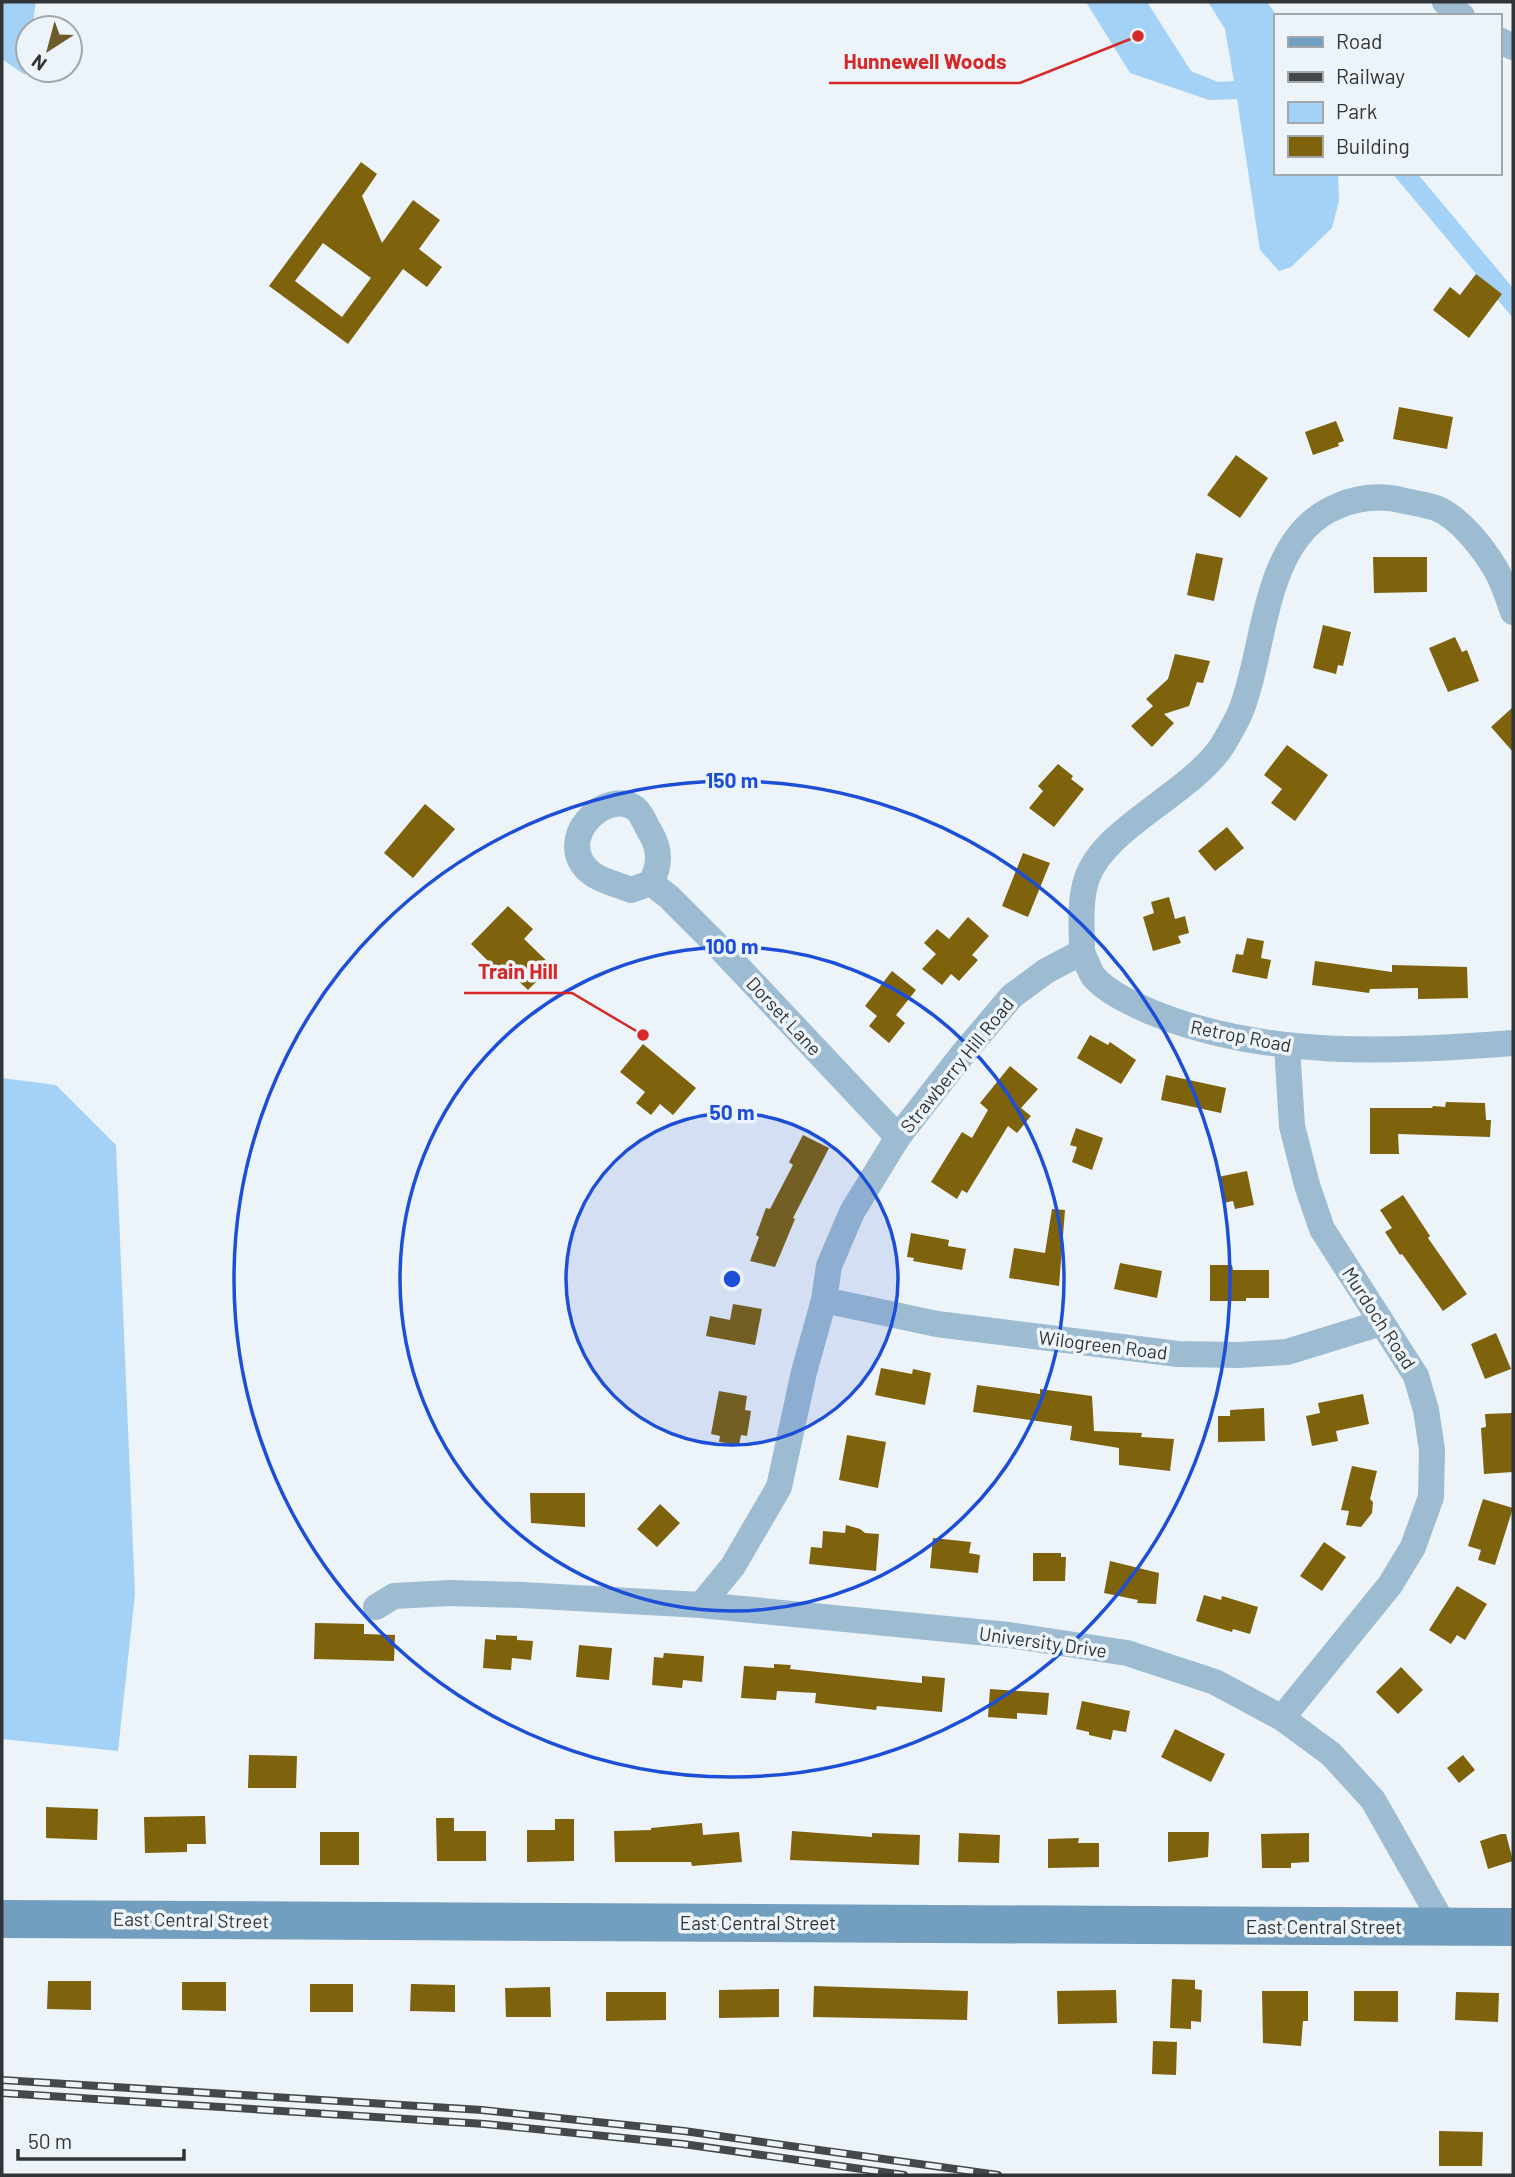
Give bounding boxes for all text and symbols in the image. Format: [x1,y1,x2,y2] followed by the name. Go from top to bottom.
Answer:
[14,14,84,84] north arrow
[1274,14,1501,175] legend
[1336,28,1382,53] text: Road
[829,41,1020,83] callout: Hunnewell Woods
[843,48,1007,73] text: Hunnewell Woods
[27,50,51,76] text: N
[1336,63,1405,88] text: Railway
[1336,98,1377,123] text: Park
[1336,133,1410,158] text: Building
[706,767,758,792] text: 150 m
[705,933,759,958] text: 100 m
[464,951,572,993] callout: Train Hill
[478,958,558,983] text: Train Hill
[742,971,827,1060] street label: Dorset Lane
[895,992,1018,1137] street label: Strawberry Hill Road
[1189,1014,1293,1057] street label: Retrop Road
[709,1099,755,1124] text: 50 m
[1338,1262,1421,1373] street label: Murdoch Road
[720,1267,744,1291] centre of rings
[1037,1325,1169,1364] street label: Wilogreen Road
[978,1621,1108,1662] street label: University Drive
[113,1907,269,1932] street label: East Central Street
[680,1911,836,1934] street label: East Central Street
[1246,1915,1402,1938] street label: East Central Street
[18,2118,184,2162] scale bar
[28,2128,72,2153] text: 50 m

